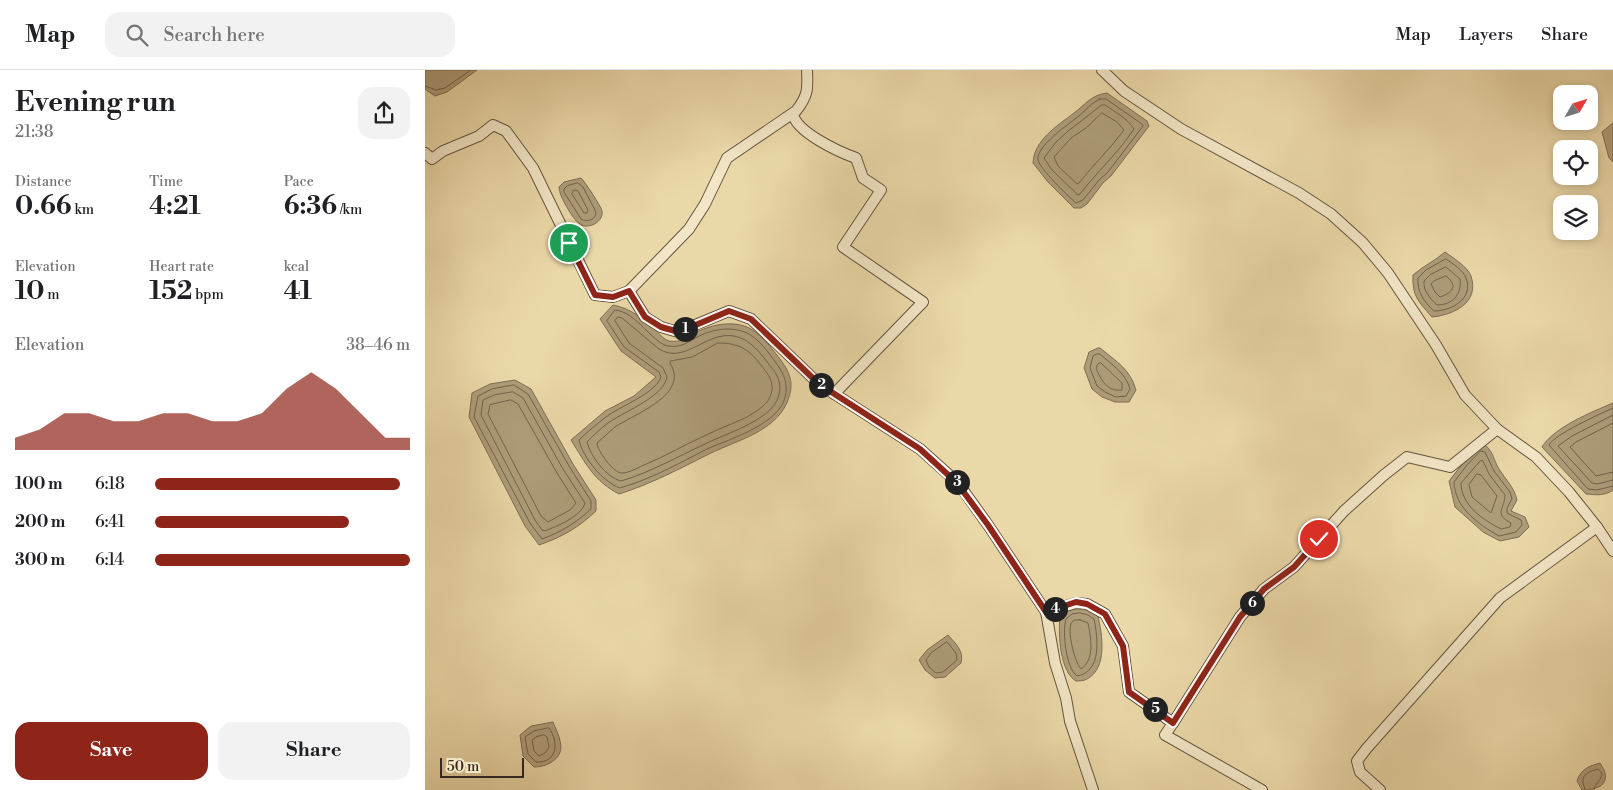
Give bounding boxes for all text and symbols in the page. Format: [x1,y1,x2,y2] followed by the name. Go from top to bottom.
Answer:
[105,12,455,57] search box
[25,20,75,50] text: Map
[123,21,151,49] icon: search
[163,23,265,47] text: Search here
[1396,23,1431,46] text: Map
[1459,23,1513,46] text: Layers
[1541,23,1588,46] text: Share
[15,85,176,120] text: Evening run
[1553,85,1597,130] north arrow
[1553,85,1598,240] map controls
[358,87,410,139] button: share
[15,122,53,142] text: 21:38
[1553,140,1598,185] button: locate
[15,173,72,191] text: Distance
[149,173,183,191] text: Time
[284,173,314,191] text: Pace
[15,191,72,222] text: 0.66
[149,191,201,222] text: 4:21
[284,191,337,222] text: 6:36
[1553,195,1598,240] button: layers
[72,201,94,219] text: km
[337,201,362,219] text: /km
[548,222,590,264] pin
[555,229,583,257] icon: arrive
[15,258,76,276] text: Elevation
[149,258,214,276] text: Heart rate
[284,258,309,276] text: kcal
[15,276,44,307] text: 10
[149,276,192,307] text: 152
[284,276,312,307] text: 41
[44,286,60,304] text: m
[192,286,224,304] text: bpm
[673,316,697,342] pin: 1
[682,320,689,338] text: 1
[15,335,84,355] text: Elevation
[346,335,410,355] text: 38–46 m
[809,372,833,398] pin: 2
[817,376,826,394] text: 2
[945,470,969,494] pin: 3
[953,473,962,491] text: 3
[15,474,63,494] text: 100 m
[95,474,125,494] text: 6:18
[15,512,65,532] text: 200 m
[95,512,125,532] text: 6:41
[1298,518,1340,560] pin
[1305,525,1333,553] icon: check
[15,550,65,570] text: 300 m
[95,550,124,570] text: 6:14
[1239,590,1265,616] pin: 6
[1248,594,1257,612] text: 6
[1043,596,1067,622] pin: 4
[1051,600,1060,618] text: 4
[1143,696,1167,722] pin: 5
[1151,700,1160,718] text: 5
[15,722,208,780] button: Save
[218,722,410,780] button: Share
[440,755,524,778] scale bar
[447,758,479,776] text: 50 m

